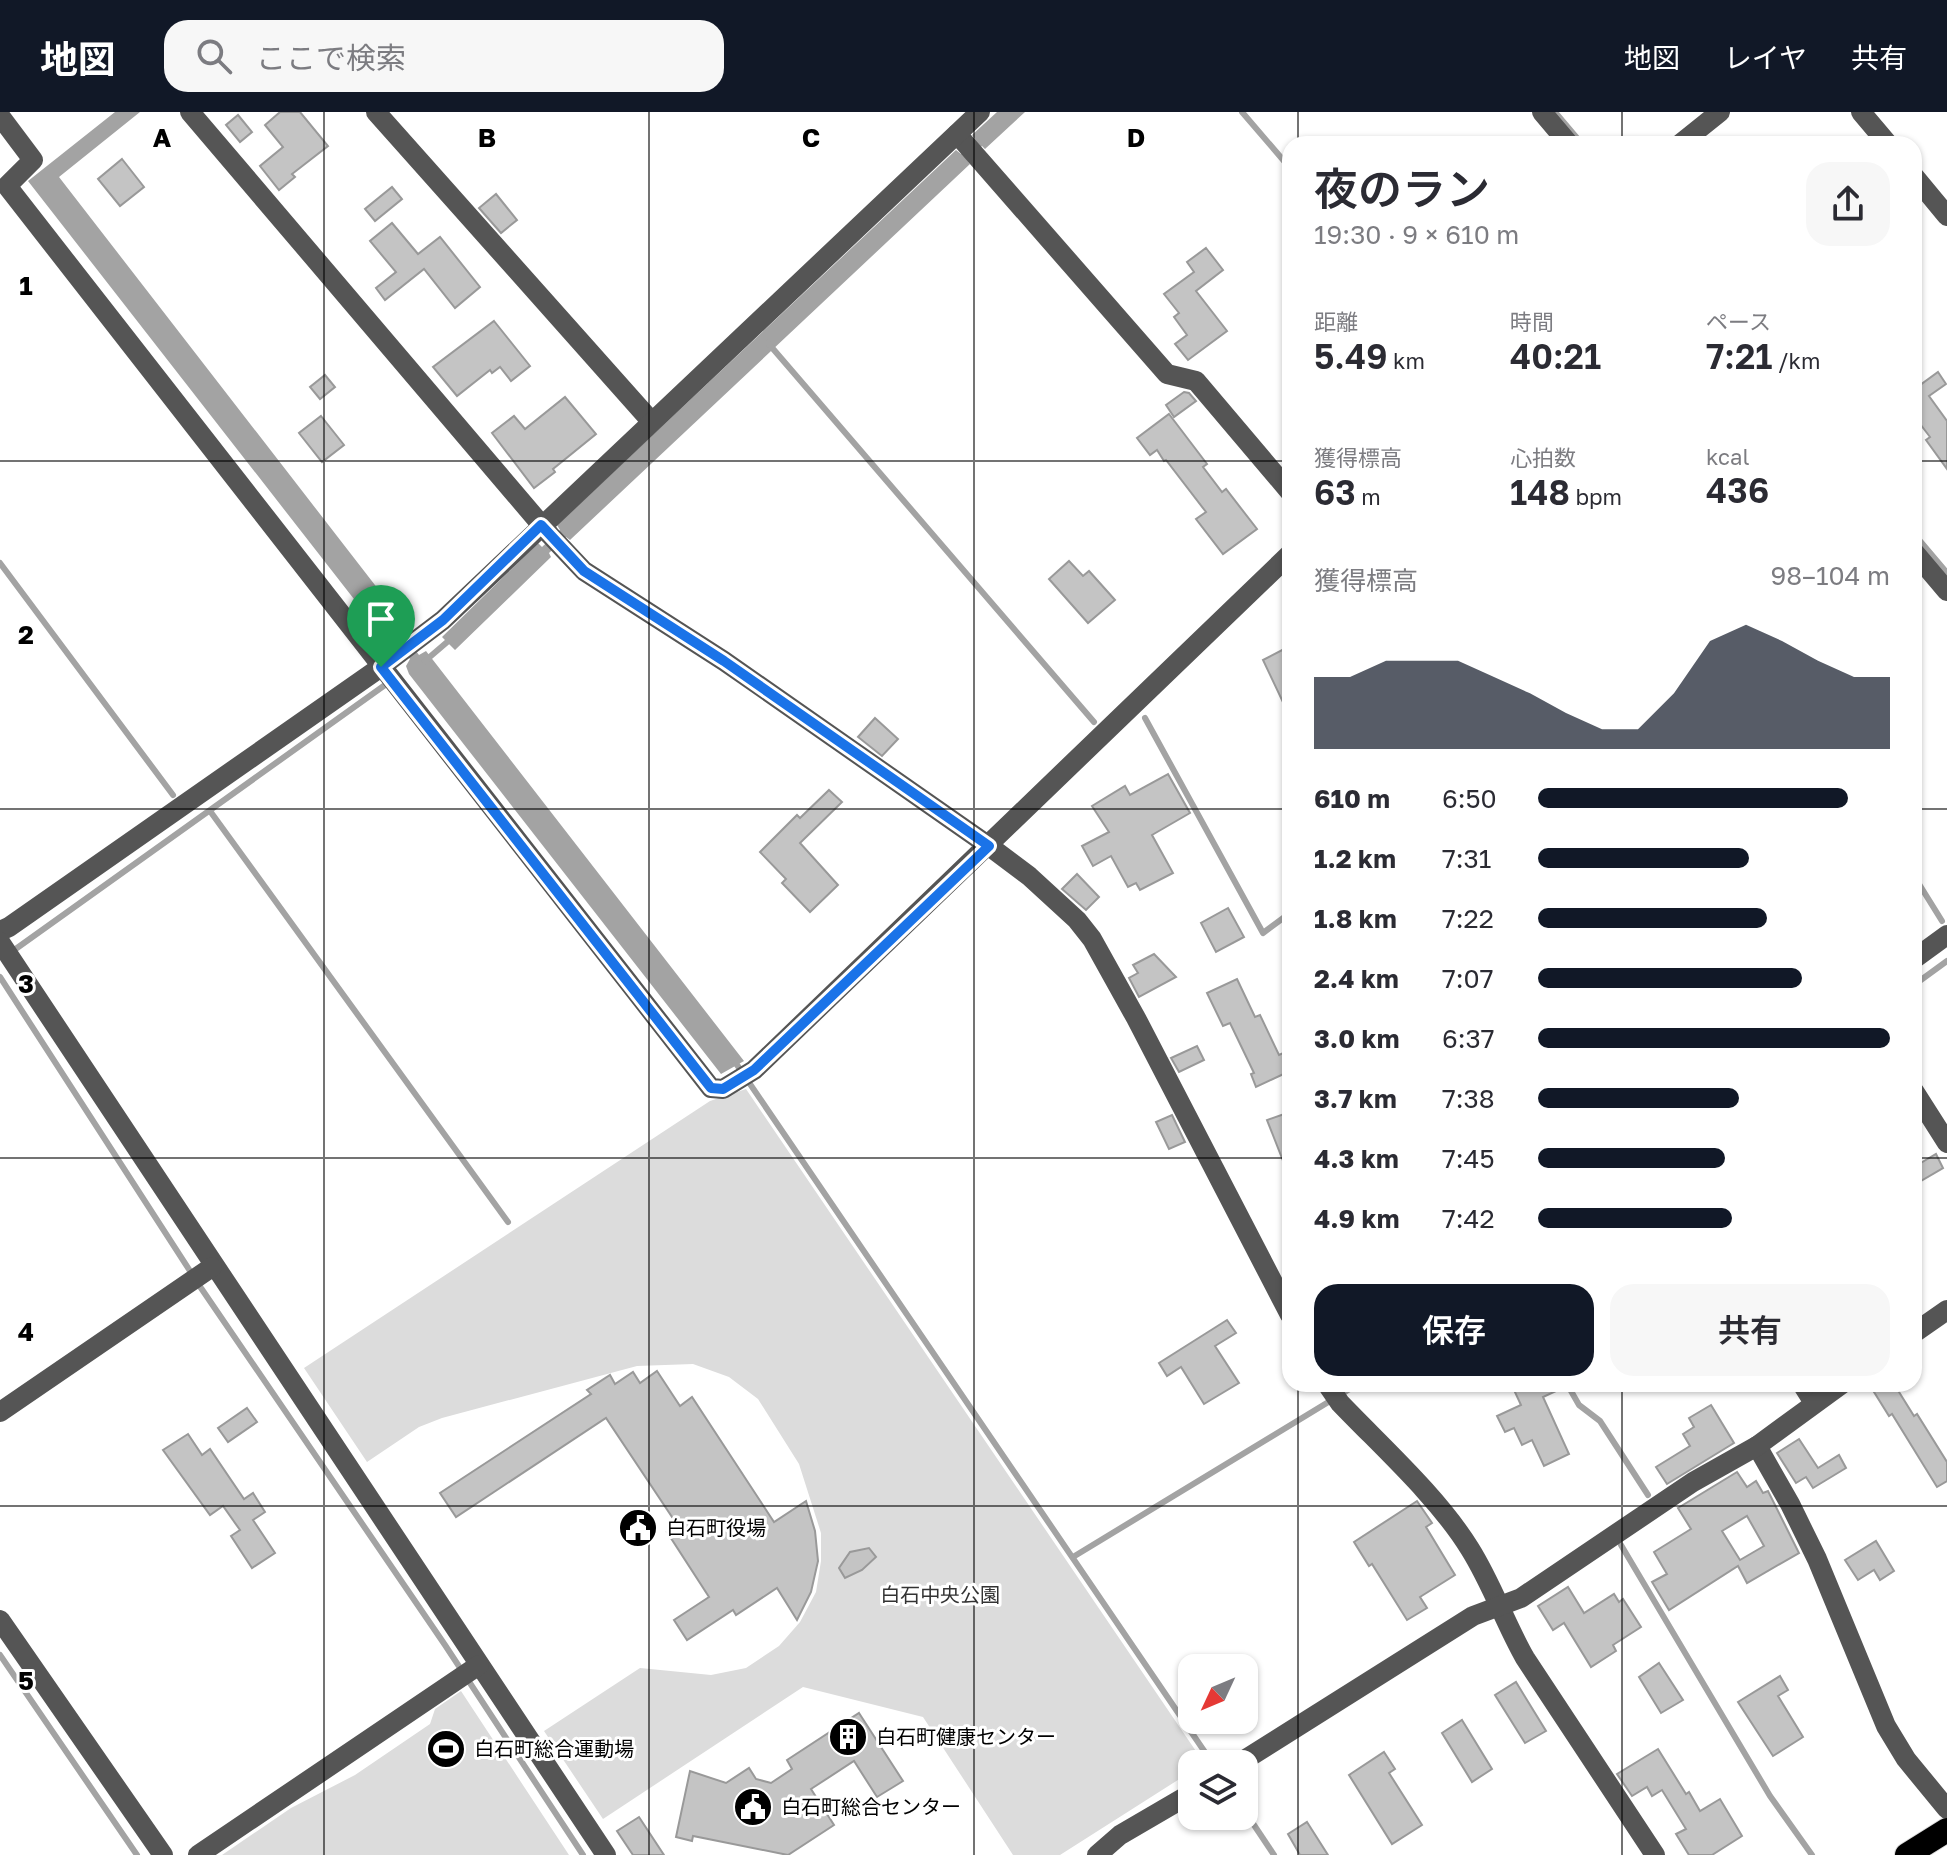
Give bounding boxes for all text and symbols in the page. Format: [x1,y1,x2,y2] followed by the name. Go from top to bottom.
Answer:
[164,20,724,92] search box
[192,34,236,78] icon: search
[40,36,116,81] text: 地図
[256,40,406,76] text: ここで検索
[1624,41,1680,74] text: 地図
[1724,41,1807,74] text: レイヤ
[1851,41,1907,74] text: 共有
[153,122,172,153] text: A
[478,122,496,153] text: B
[802,122,820,153] text: C
[1127,122,1145,153] text: D
[1314,162,1490,215] text: 夜のラン
[1806,162,1890,246] button: share
[1314,219,1519,250] text: 19:30 · 9 × 610 m
[19,270,33,301] text: 1
[1314,308,1358,335] text: 距離
[1510,308,1554,335] text: 時間
[1706,308,1771,335] text: ペース
[1314,336,1387,376] text: 5.49
[1510,336,1601,376] text: 40:21
[1706,336,1772,376] text: 7:21
[1387,347,1425,374] text: km
[1772,347,1820,374] text: /km
[1706,443,1749,470] text: kcal
[1314,444,1402,471] text: 獲得標高
[1510,444,1576,471] text: 心拍数
[1706,470,1769,510] text: 436
[1314,472,1356,512] text: 63
[1510,472,1570,512] text: 148
[1356,483,1381,510] text: m
[1570,483,1622,510] text: bpm
[1771,560,1890,591] text: 98–104 m
[1314,565,1418,596] text: 獲得標高
[347,585,415,667] pin
[359,597,403,641] icon: arrive
[18,619,34,650] text: 2
[1314,783,1390,814] text: 610 m
[1442,783,1497,814] text: 6:50
[1314,843,1396,874] text: 1.2 km
[1442,843,1491,874] text: 7:31
[1314,903,1397,934] text: 1.8 km
[1442,903,1494,934] text: 7:22
[1314,963,1399,994] text: 2.4 km
[1442,963,1493,994] text: 7:07
[18,968,34,999] text: 3
[1314,1023,1399,1054] text: 3.0 km
[1442,1023,1495,1054] text: 6:37
[1314,1083,1397,1114] text: 3.7 km
[1442,1083,1495,1114] text: 7:38
[1314,1143,1399,1174] text: 4.3 km
[1442,1143,1495,1174] text: 7:45
[1314,1203,1399,1234] text: 4.9 km
[1442,1203,1495,1234] text: 7:42
[1314,1284,1594,1376] button: 保存
[1610,1284,1890,1376] button: 共有
[18,1316,34,1347] text: 4
[617,1507,659,1549] public building icon: 白石町役場
[666,1515,766,1539] place label: 白石町役場
[880,1582,1000,1606] park label: 白石中央公園
[1178,1654,1258,1734] north arrow
[1178,1654,1258,1830] map controls
[18,1665,34,1696] text: 5
[827,1716,869,1758] building icon: 白石町健康センター
[876,1724,1056,1748] place label: 白石町健康センター
[425,1728,467,1770] sports icon: 白石町総合運動場
[474,1736,634,1760] place label: 白石町総合運動場
[1178,1750,1258,1830] button: layers
[732,1786,774,1828] public building icon: 白石町総合センター
[781,1794,961,1818] place label: 白石町総合センター

